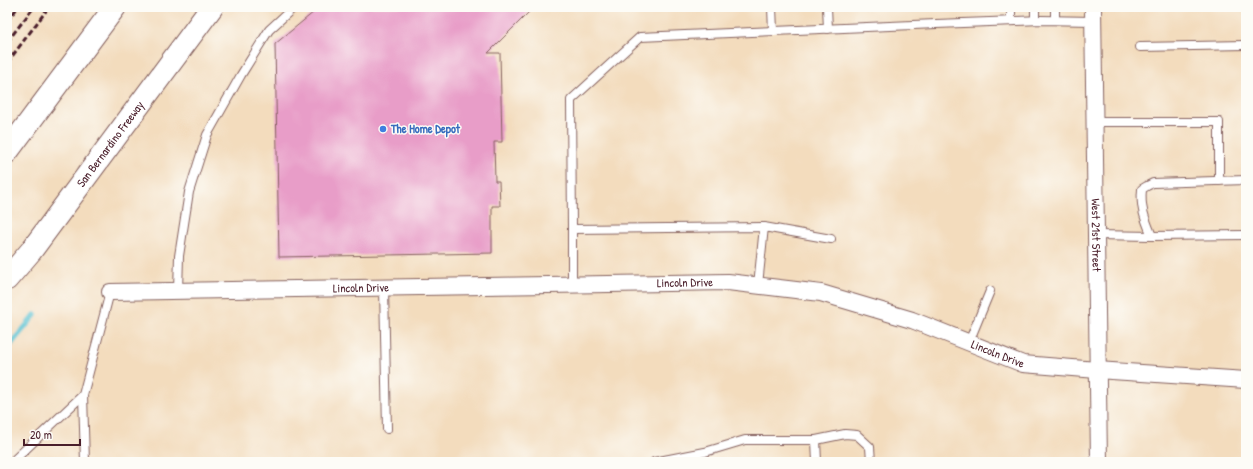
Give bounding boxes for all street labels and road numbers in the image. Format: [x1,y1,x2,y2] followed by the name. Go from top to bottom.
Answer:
[72,97,147,190] street label: San Bernardino Freeway
[1088,198,1105,273] street label: West 21st Street
[657,273,713,291] street label: Lincoln Drive
[333,278,389,296] street label: Lincoln Drive
[969,335,1027,372] street label: Lincoln Drive

